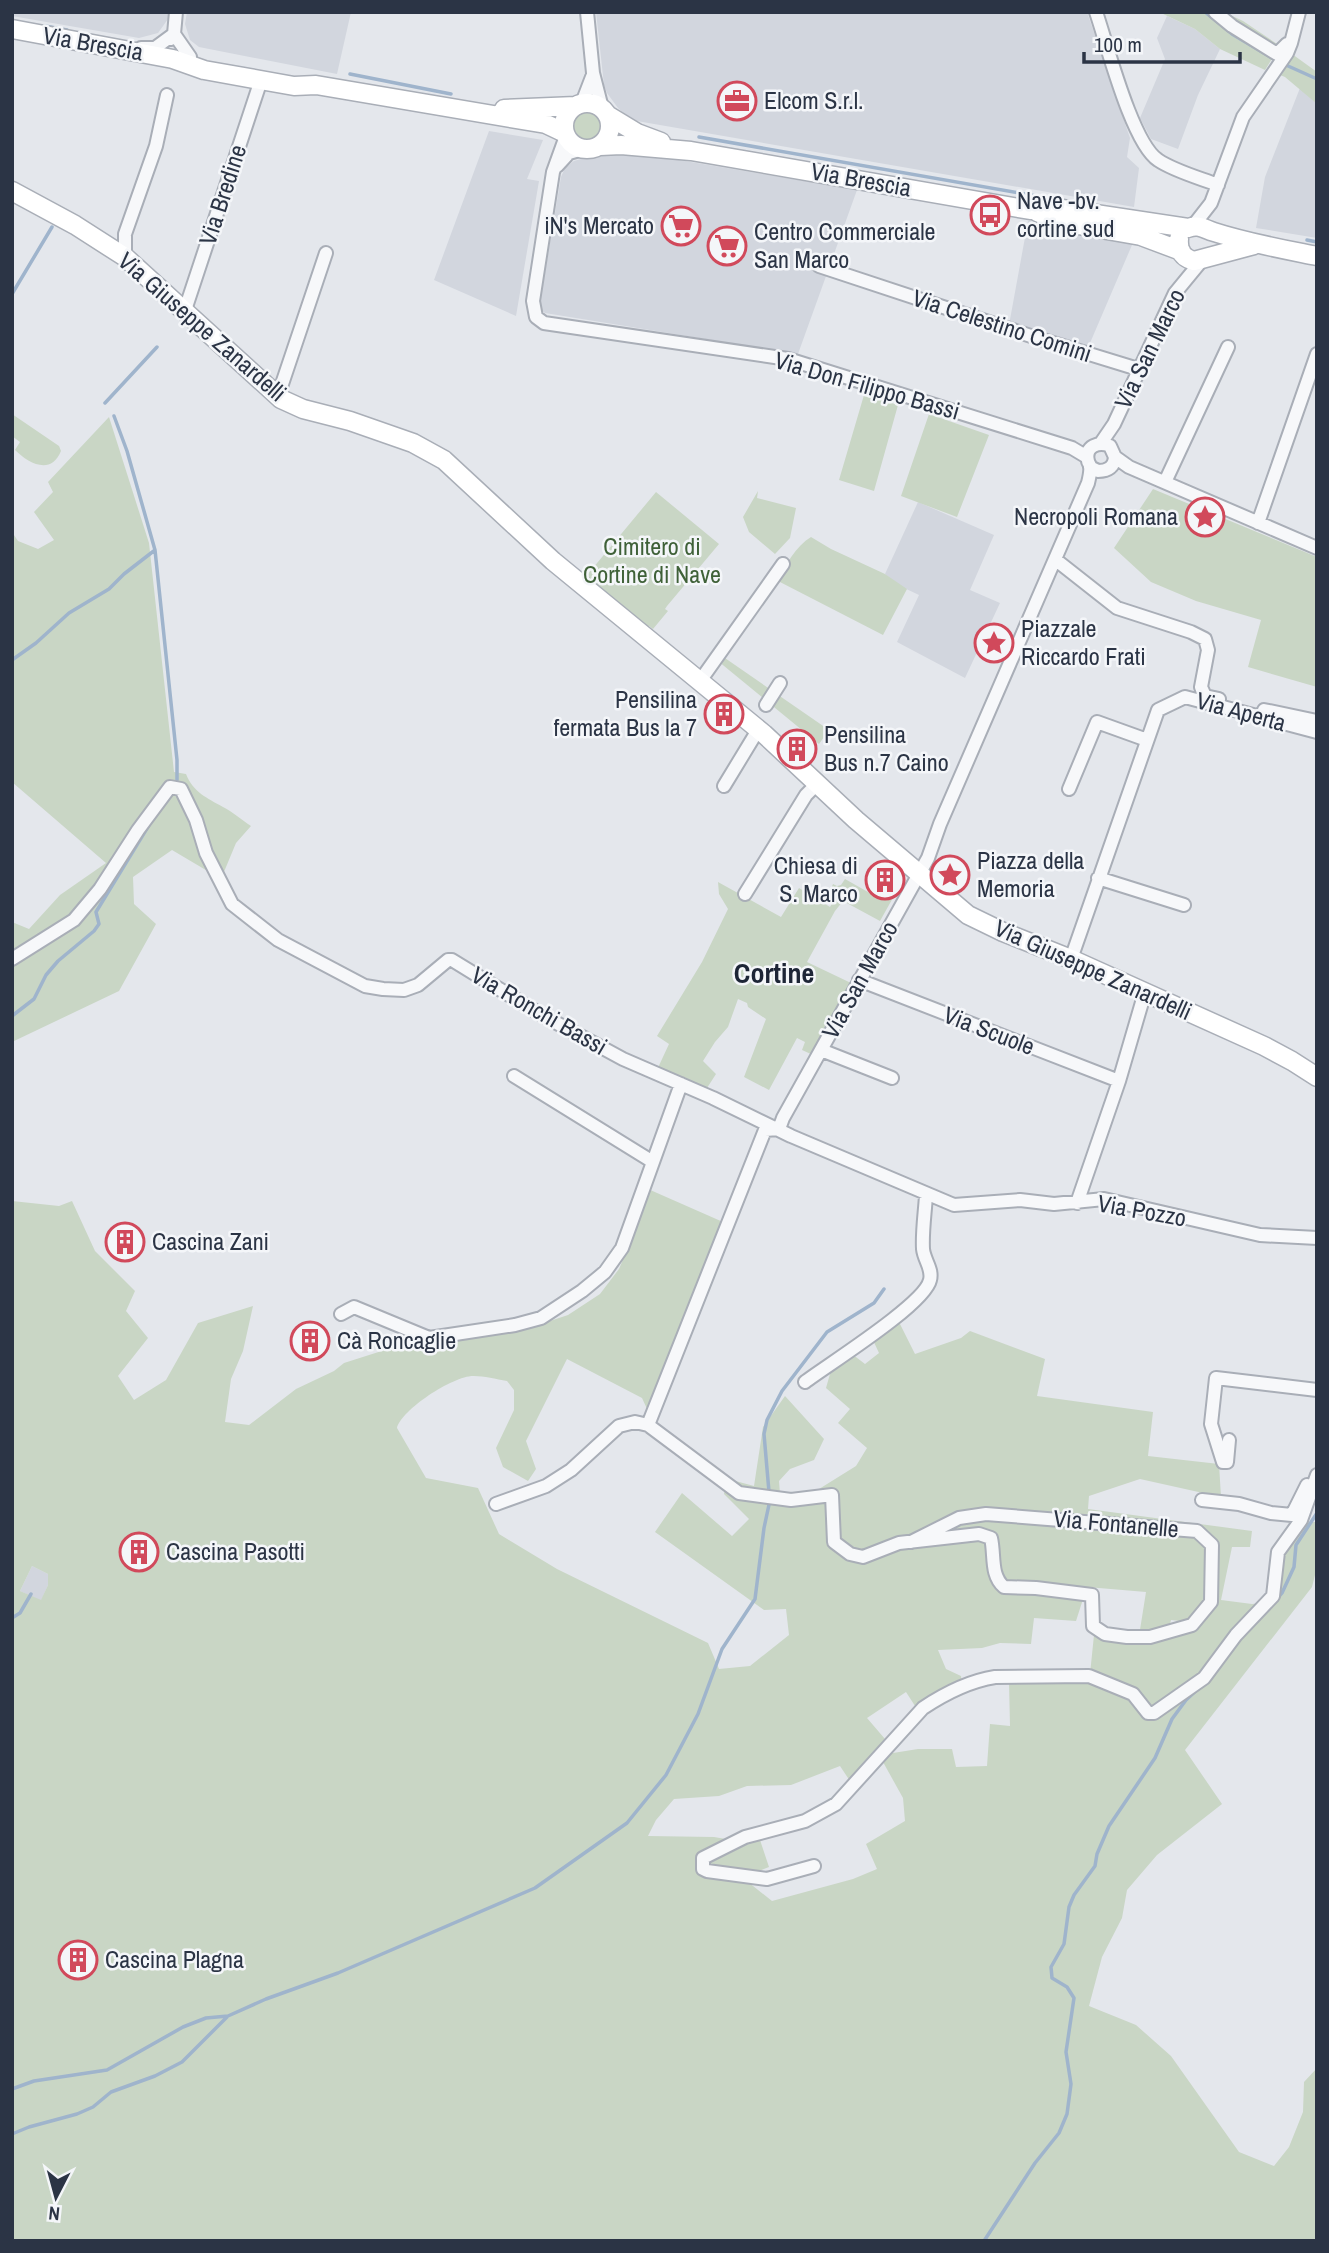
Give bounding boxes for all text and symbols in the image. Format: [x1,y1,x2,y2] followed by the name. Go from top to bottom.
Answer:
[40,18,146,68] street label: Via Brescia
[1084,21,1240,65] scale bar
[1094,30,1142,59] text: 100 m
[716,80,758,122] office icon: Elcom S.r.l.
[764,84,864,116] place label: Elcom S.r.l.
[191,140,253,249] street label: Via Bredine
[808,154,914,204] street label: Via Brescia
[1017,184,1114,244] place label: Nave -bv. cortine sud
[969,194,1011,236] bus stop icon: Nave -bv. cortine sud
[660,205,702,247] supermarket icon: iN's Mercato
[544,209,654,241] place label: iN's Mercato
[754,215,936,275] place label: Centro Commerciale San Marco
[706,225,748,267] supermarket icon: Centro Commerciale San Marco
[112,244,294,408] street label: Via Giuseppe Zanardelli
[909,281,1096,369] street label: Via Celestino Comini
[1106,283,1192,414] street label: Via San Marco
[771,343,964,427] street label: Via Don Filippo Bassi
[1184,496,1226,538] place icon: Necropoli Romana
[1014,500,1178,532] place label: Necropoli Romana
[583,530,721,590] park label: Cimitero di Cortine di Nave
[1021,612,1146,672] place label: Piazzale Riccardo Frati
[973,622,1015,664] place icon: Piazzale Riccardo Frati
[554,683,697,743] place label: Pensilina fermata Bus la 7
[1193,684,1290,738] street label: Via Aperta
[703,693,745,735] building icon: Pensilina fermata Bus la 7
[824,718,949,778] place label: Pensilina Bus n.7 Caino
[776,728,818,770] building icon: Pensilina Bus n.7 Caino
[977,844,1084,904] place label: Piazza della Memoria
[774,849,858,909] place label: Chiesa di S. Marco
[929,854,971,896] place icon: Piazza della Memoria
[864,859,906,901] building icon: Chiesa di S. Marco
[990,911,1197,1027] street label: Via Giuseppe Zanardelli
[814,915,905,1044] street label: Via San Marco
[734,954,814,992] district label: Cortine
[466,958,613,1062] street label: Via Ronchi Bassi
[939,998,1039,1062] street label: Via Scuole
[1095,1186,1189,1234] street label: Via Pozzo
[104,1221,146,1263] building icon: Cascina Zani
[152,1225,269,1257] place label: Cascina Zani
[289,1320,331,1362] building icon: Cà Roncaglie
[337,1324,456,1356] place label: Cà Roncaglie
[1052,1502,1180,1544] street label: Via Fontanelle
[118,1531,160,1573] building icon: Cascina Pasotti
[166,1535,305,1567] place label: Cascina Pasotti
[57,1939,99,1981] building icon: Cascina Plagna
[105,1943,244,1975] place label: Cascina Plagna
[21,2162,91,2232] north arrow
[47,2200,61,2227] text: N

